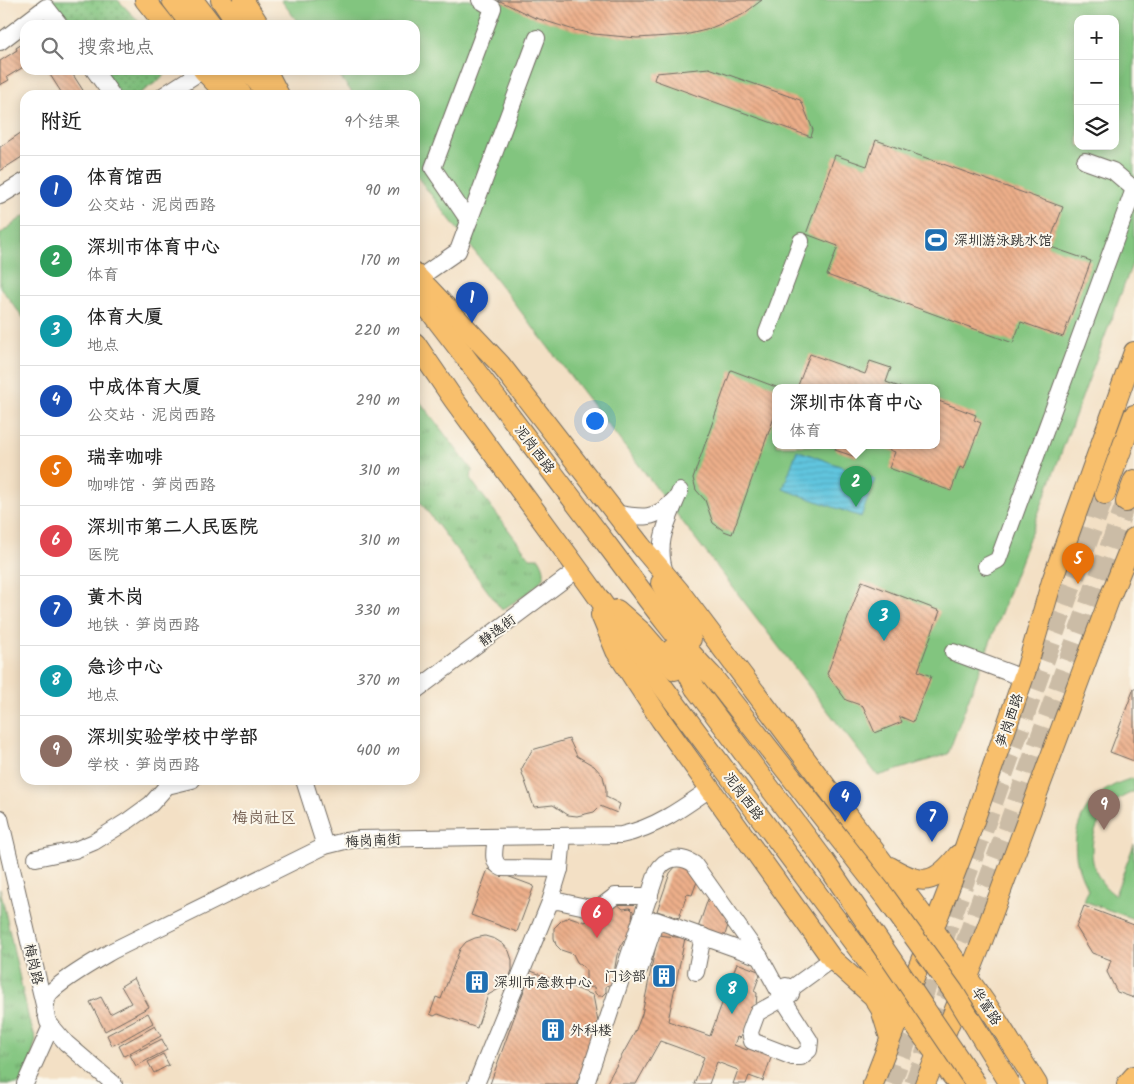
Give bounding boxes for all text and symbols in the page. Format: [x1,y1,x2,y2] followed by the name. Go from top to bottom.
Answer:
[1074,15,1119,150] map controls
[1074,15,1119,60] button: +
[20,20,420,75] search box
[78,33,154,63] text: 搜索地点
[38,34,66,62] icon: search
[1074,60,1119,105] button: −
[1074,105,1119,150] button: layers
[40,106,82,139] text: 附近
[344,110,400,135] text: 9个结果
[87,163,163,193] text: 体育馆西
[54,178,58,203] text: 1
[365,178,400,203] text: 90 m
[87,193,216,218] text: 公交站 · 泥岗西路
[923,227,949,253] sports icon: 深圳游泳跳水馆
[954,230,1052,252] place label: 深圳游泳跳水馆
[87,233,220,263] text: 深圳市体育中心
[51,248,61,273] text: 2
[360,248,400,273] text: 170 m
[87,263,119,288] text: 体育
[456,282,488,323] pin: 1
[87,303,163,333] text: 体育大厦
[52,318,60,343] text: 3
[354,318,400,343] text: 220 m
[87,333,119,358] text: 地点
[87,373,201,403] text: 中成体育大厦
[772,384,940,449] popup
[52,388,60,413] text: 4
[356,388,400,413] text: 290 m
[789,389,923,419] text: 深圳市体育中心
[87,403,216,428] text: 公交站 · 泥岗西路
[582,408,608,434] your location
[789,419,822,444] text: 体育
[509,421,560,479] street label: 泥岗西路
[87,443,163,473] text: 瑞幸咖啡
[52,458,60,483] text: 5
[359,458,400,483] text: 310 m
[840,466,872,507] pin: 2
[87,473,216,498] text: 咖啡馆 · 笋岗西路
[87,513,258,543] text: 深圳市第二人民医院
[52,528,60,553] text: 6
[359,528,400,553] text: 310 m
[87,543,119,568] text: 医院
[1062,543,1094,584] pin: 5
[87,583,144,613] text: 黄木岗
[52,598,60,623] text: 7
[355,598,400,623] text: 330 m
[868,600,900,641] pin: 3
[474,609,521,652] street label: 静逸街
[87,613,200,638] text: 地铁 · 笋岗西路
[87,653,163,683] text: 急诊中心
[51,668,61,693] text: 8
[356,668,400,693] text: 370 m
[87,683,119,708] text: 地点
[990,690,1029,750] street label: 笋岗西路
[87,723,258,753] text: 深圳实验学校中学部
[52,738,60,763] text: 9
[356,738,400,763] text: 400 m
[87,753,200,778] text: 学校 · 笋岗西路
[718,768,769,826] street label: 泥岗西路
[829,781,861,822] pin: 4
[1088,789,1120,830] pin: 9
[916,801,948,842] pin: 7
[232,806,296,831] district label: 梅岗社区
[345,829,402,853] street label: 梅岗南街
[581,897,613,938] pin: 6
[18,941,48,987] street label: 梅岗路
[651,963,677,989] building icon: 门诊部
[604,966,646,988] place label: 门诊部
[464,969,490,995] building icon: 深圳市急救中心
[494,972,592,994] place label: 深圳市急救中心
[716,973,748,1014] pin: 8
[965,983,1007,1030] street label: 华富路
[540,1017,566,1043] building icon: 外科楼
[570,1020,612,1042] place label: 外科楼

